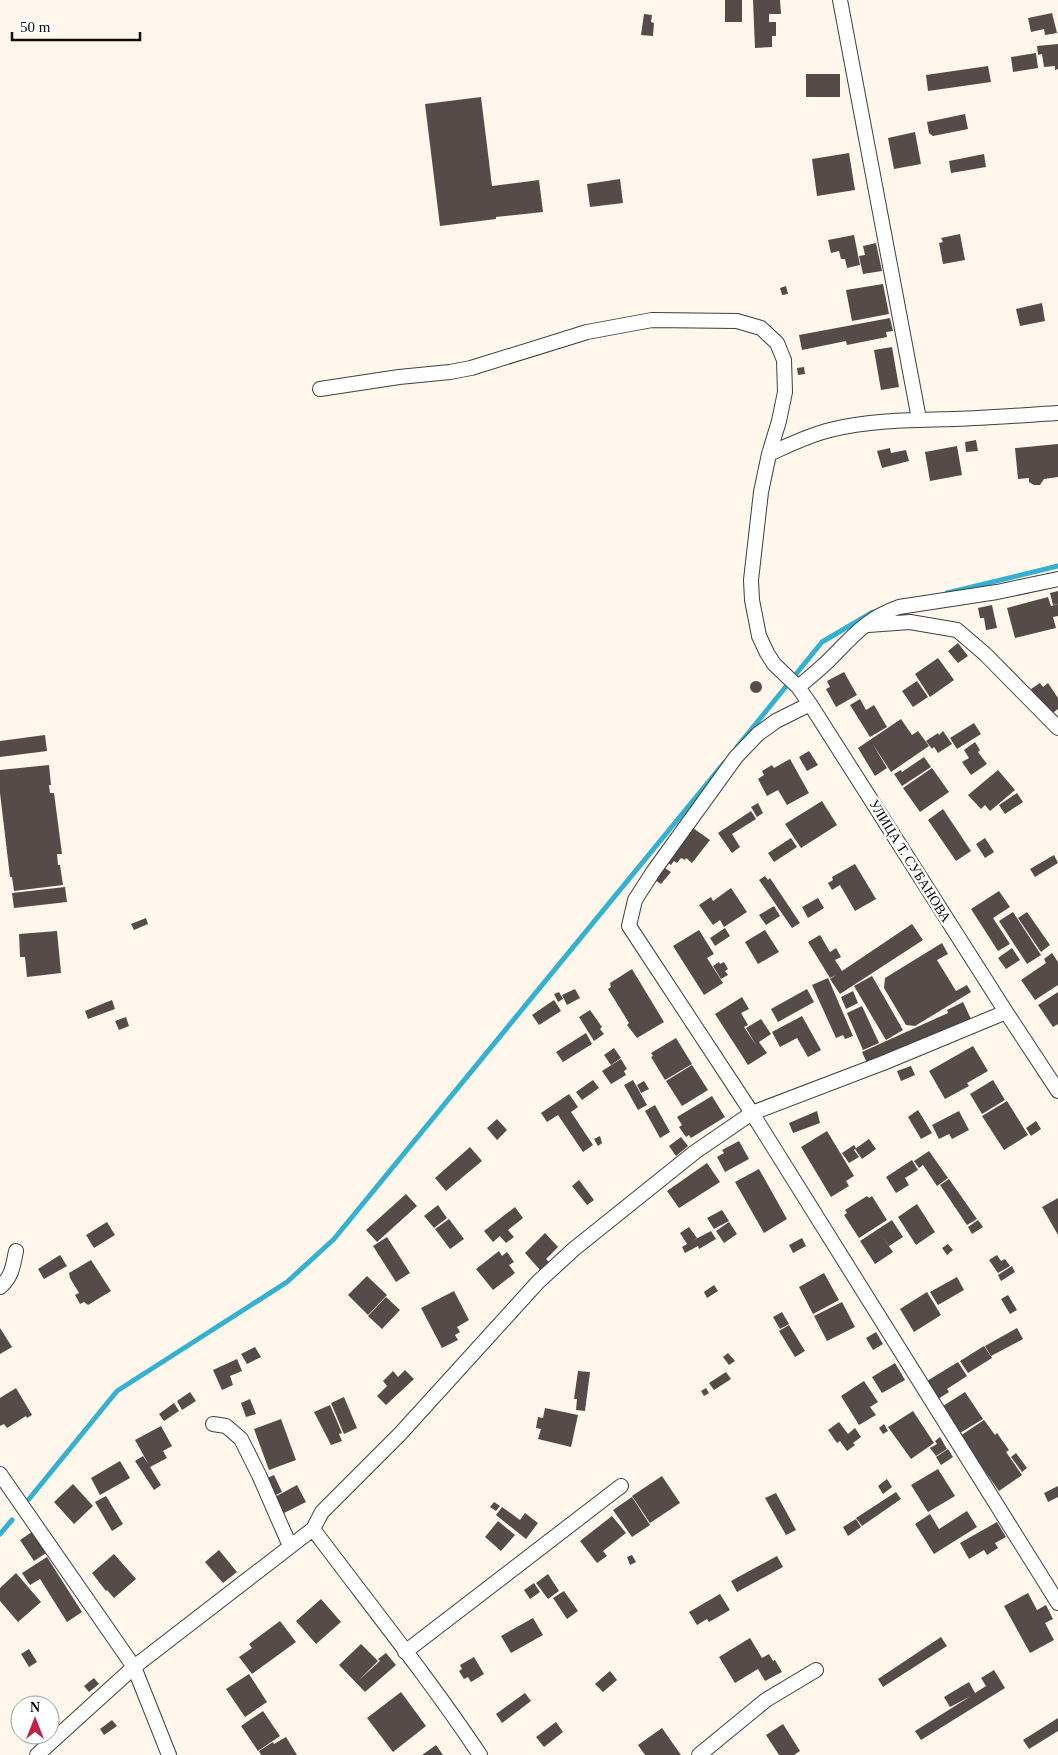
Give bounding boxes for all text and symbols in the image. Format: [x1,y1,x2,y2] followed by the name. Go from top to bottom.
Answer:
[12,10,140,42] scale bar
[20,19,51,35] text: 50 m
[866,797,954,926] street label: УЛИЦА Т. СУБАНОВА
[10,1695,60,1745] north arrow
[30,1700,40,1715] text: N

